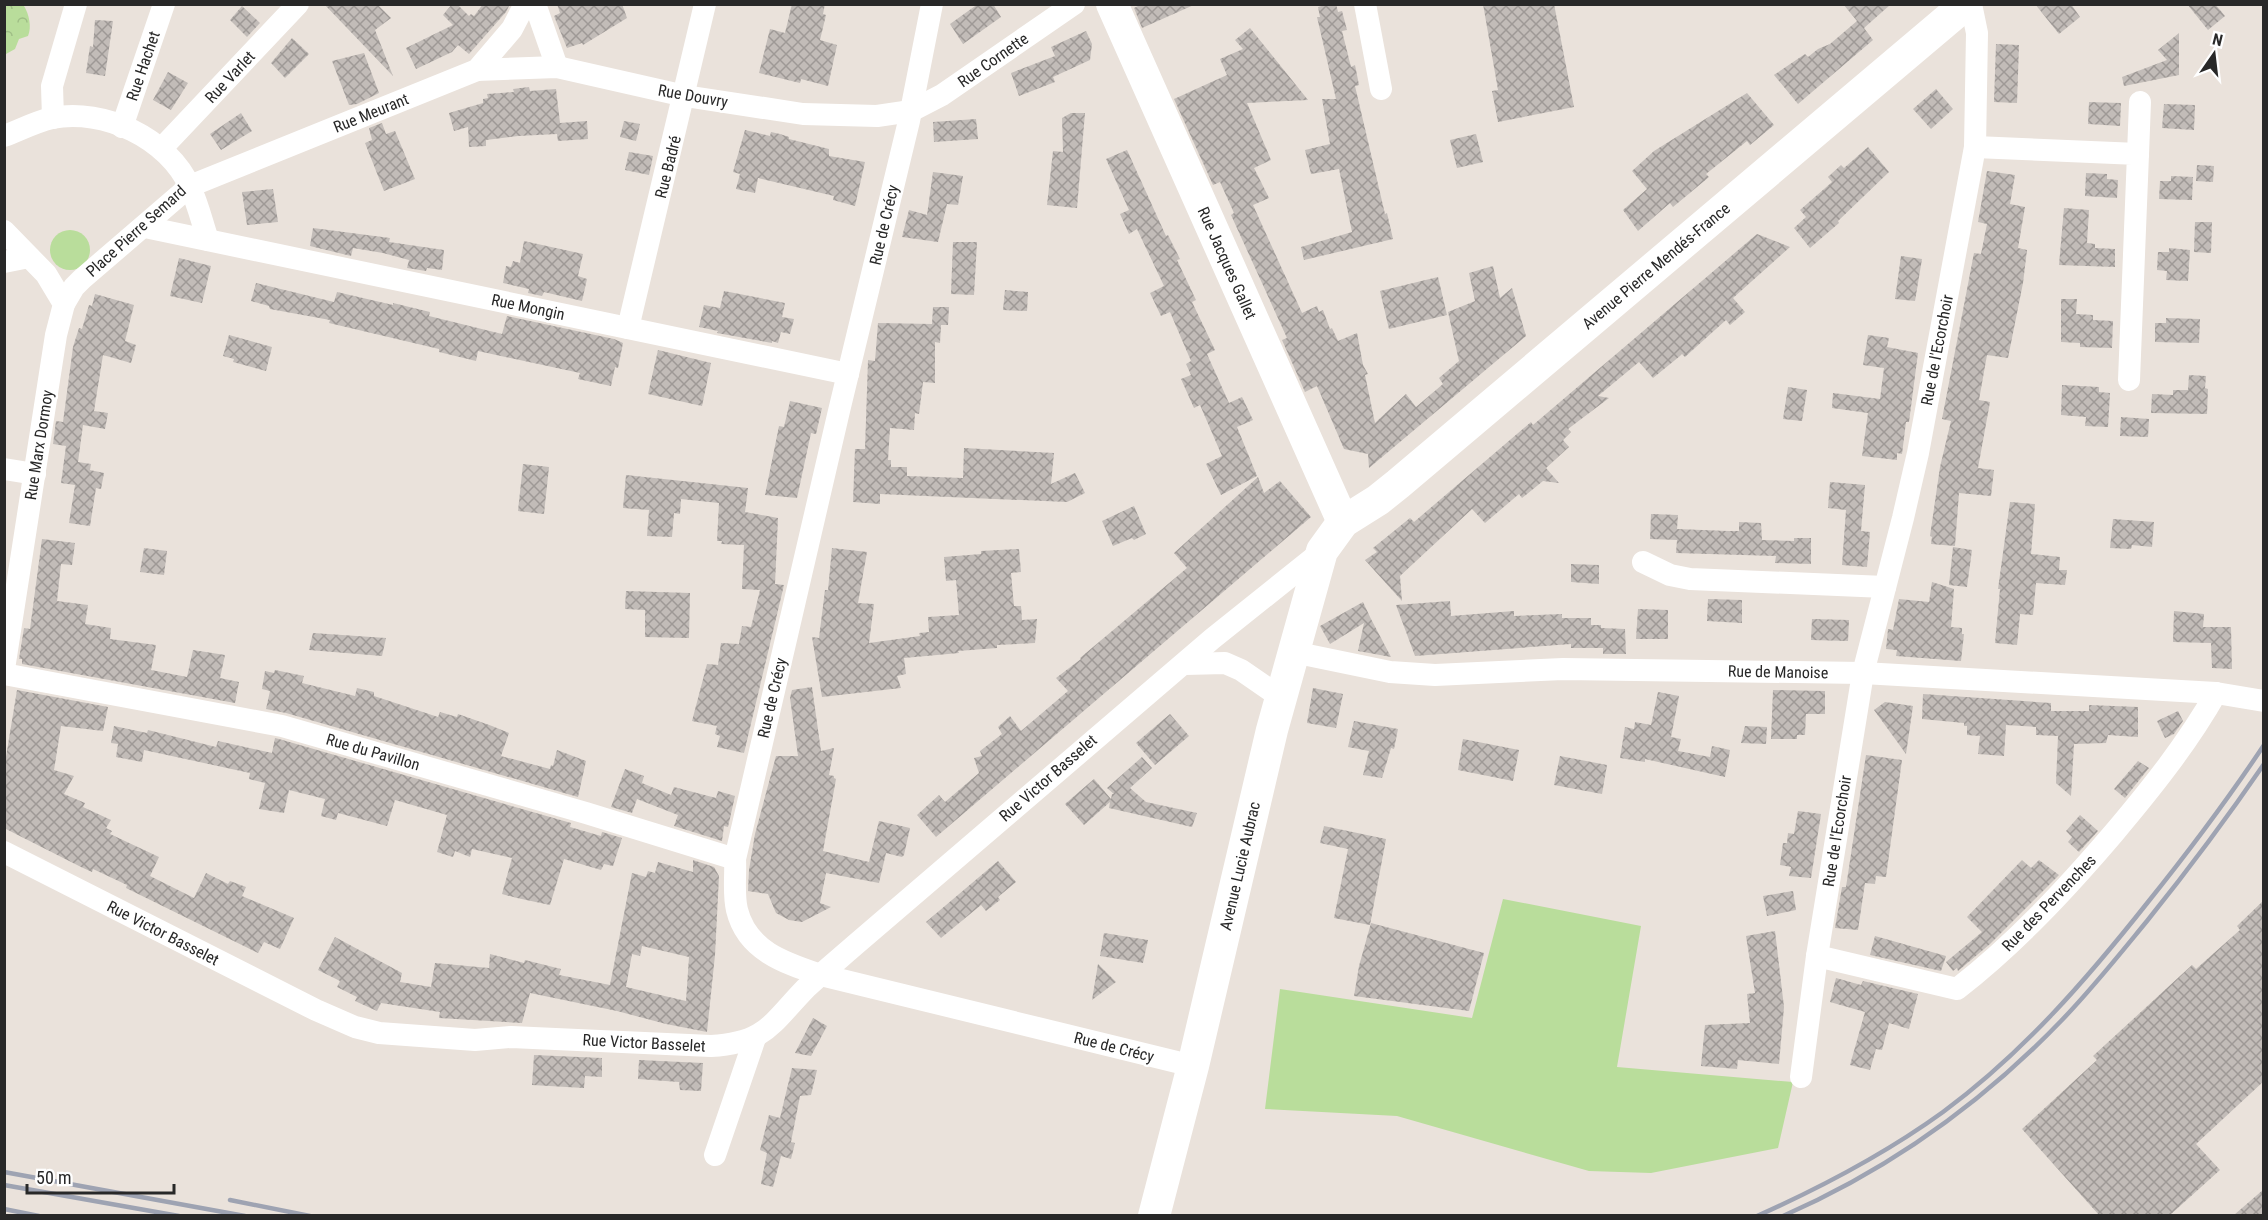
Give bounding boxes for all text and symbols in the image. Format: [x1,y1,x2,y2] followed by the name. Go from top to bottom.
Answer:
[2184,24,2244,84] north arrow
[122,28,164,103] street label: Rue Hachet
[954,29,1032,91] street label: Rue Cornette
[2210,30,2225,50] text: N
[201,47,259,107] street label: Rue Varlet
[656,80,730,112] street label: Rue Douvry
[331,89,412,137] street label: Rue Meurant
[651,134,685,200] street label: Rue Badré
[82,181,190,281] street label: Place Pierre Semard
[866,183,903,267] street label: Rue de Crécy
[1578,199,1734,333] street label: Avenue Pierre Mendés-France
[1194,204,1260,322] street label: Rue Jacques Gallet
[490,290,566,324] street label: Rue Mongin
[1917,293,1957,407] street label: Rue de l'Ecorchoir
[21,388,57,501] street label: Rue Marx Dormoy
[754,656,791,740] street label: Rue de Crécy
[1728,662,1828,682] street label: Rue de Manoise
[324,730,422,774] street label: Rue du Pavillon
[995,730,1101,826] street label: Rue Victor Basselet
[1819,774,1855,888] street label: Rue de l'Ecorchoir
[1216,800,1264,932] street label: Avenue Lucie Aubrac
[1998,851,2100,955] street label: Rue des Pervenches
[104,897,222,970] street label: Rue Victor Basselet
[1072,1028,1156,1066] street label: Rue de Crécy
[582,1030,706,1056] street label: Rue Victor Basselet
[27,1157,174,1195] scale bar
[36,1167,71,1188] text: 50 m

